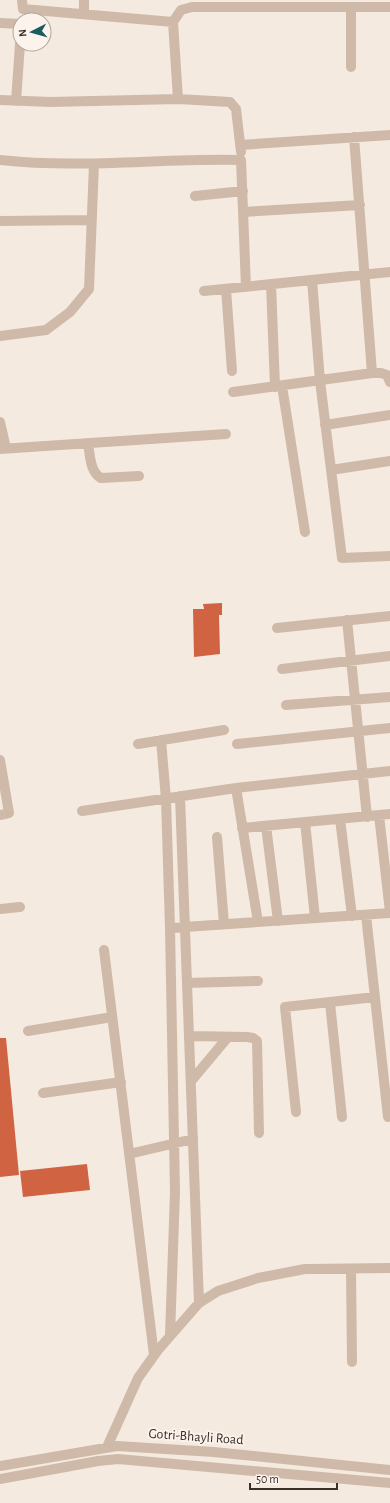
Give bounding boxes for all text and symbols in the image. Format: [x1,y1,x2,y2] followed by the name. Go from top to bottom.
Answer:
[12,12,52,52] north arrow
[17,29,28,37] text: N
[148,1427,244,1447] street label: Gotri-Bhayli Road
[250,1465,337,1491] scale bar
[256,1473,279,1485] text: 50 m

